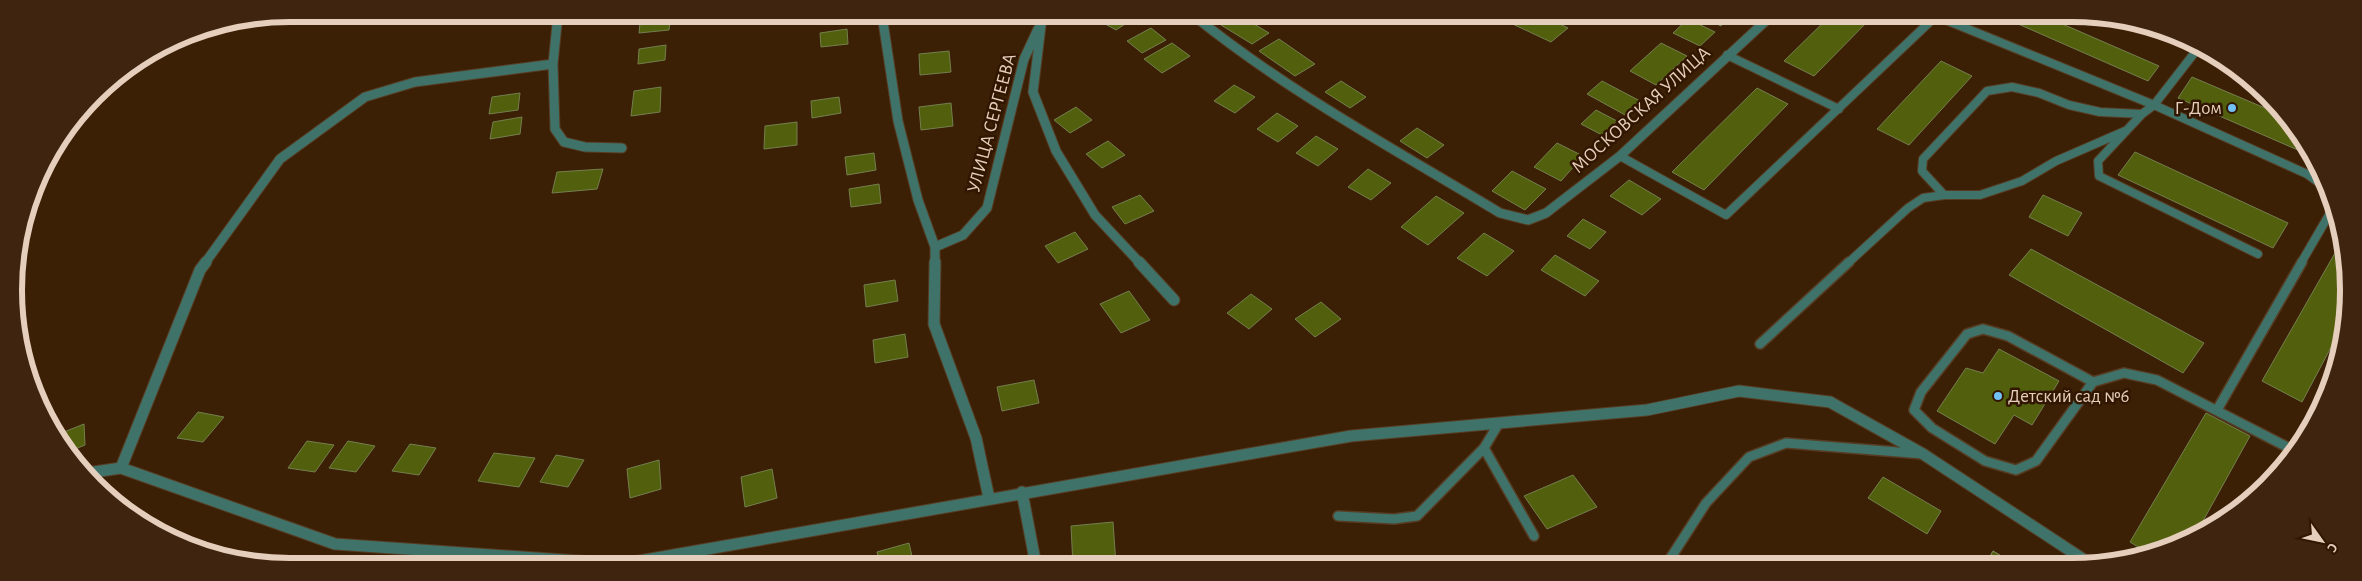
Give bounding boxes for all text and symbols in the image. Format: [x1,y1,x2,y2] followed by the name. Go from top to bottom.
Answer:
[1568,43,1714,177] street label: МОСКОВСКАЯ УЛИЦА
[964,51,1020,195] street label: УЛИЦА СЕРГЕЕВА
[2175,99,2222,118] place label: Г-Дом
[2226,102,2238,114] marker: Г-Дом
[2008,387,2129,406] place label: Детский сад №6
[1992,390,2004,402] marker: Детский сад №6
[2297,516,2347,566] north arrow
[2324,540,2340,555] text: С

